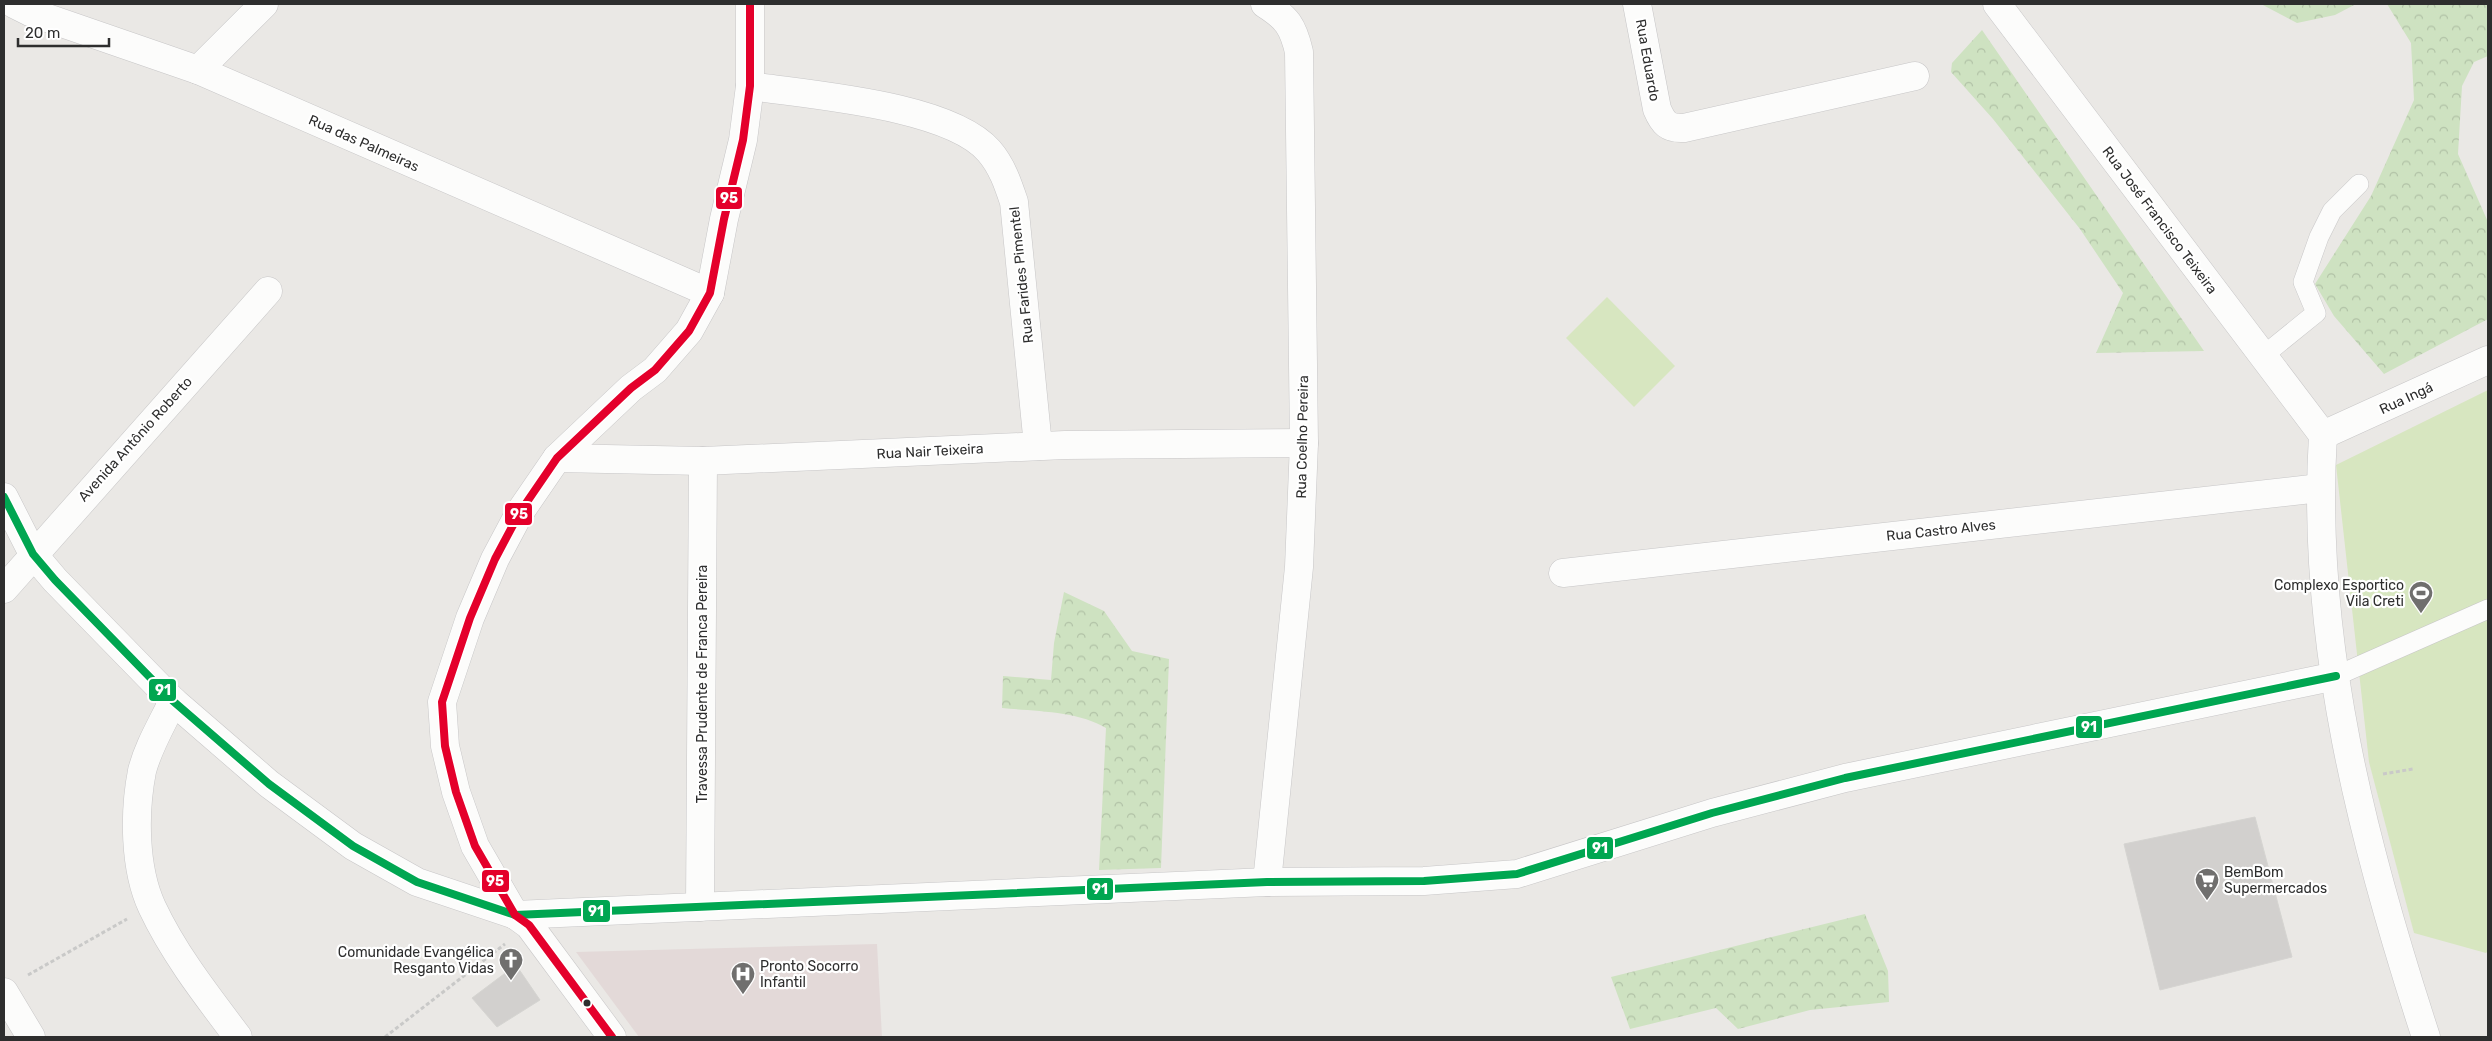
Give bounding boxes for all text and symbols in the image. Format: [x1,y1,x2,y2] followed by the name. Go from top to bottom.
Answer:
[18,15,109,47] scale bar
[1632,18,1663,103] street label: Rua Eduardo
[25,24,60,42] text: 20 m
[306,111,422,175] street label: Rua das Palmeiras
[2099,143,2221,297] street label: Rua José Francisco Teixeira
[715,186,743,210] line badge: 95
[720,190,738,207] text: 95
[1006,206,1037,344] street label: Rua Farides Pimentel
[75,373,196,505] street label: Avenida Antônio Roberto
[1293,375,1312,499] street label: Rua Coelho Pereira
[2377,379,2436,418] street label: Rua Ingá
[876,440,984,463] street label: Rua Nair Teixeira
[504,502,533,526] line badge: 95
[510,506,528,523] text: 95
[1885,516,1997,545] street label: Rua Castro Alves
[694,565,711,803] street label: Travessa Prudente de Franca Pereira
[2274,577,2404,610] place label: Complexo Esportico Vila Creti
[2408,580,2434,614] sports icon: Complexo Esportico Vila Creti
[148,678,177,702] line badge: 91
[155,682,171,699] text: 91
[2075,715,2103,739] line badge: 91
[2081,719,2097,736] text: 91
[1586,836,1614,860] line badge: 91
[1592,840,1608,857] text: 91
[2224,864,2327,897] place label: BemBom Supermercados
[2194,867,2220,901] supermarket icon: BemBom Supermercados
[481,869,510,893] line badge: 95
[486,873,504,890] text: 95
[1086,877,1114,901] line badge: 91
[1092,881,1108,898] text: 91
[582,899,611,923] line badge: 91
[588,903,604,920] text: 91
[338,944,494,977] place label: Comunidade Evangélica Resganto Vidas
[498,947,524,981] church icon: Comunidade Evangélica Resganto Vidas
[760,958,859,991] place label: Pronto Socorro Infantil
[730,961,756,995] hospital icon: Pronto Socorro Infantil
[582,998,592,1008] unlabelled marker

